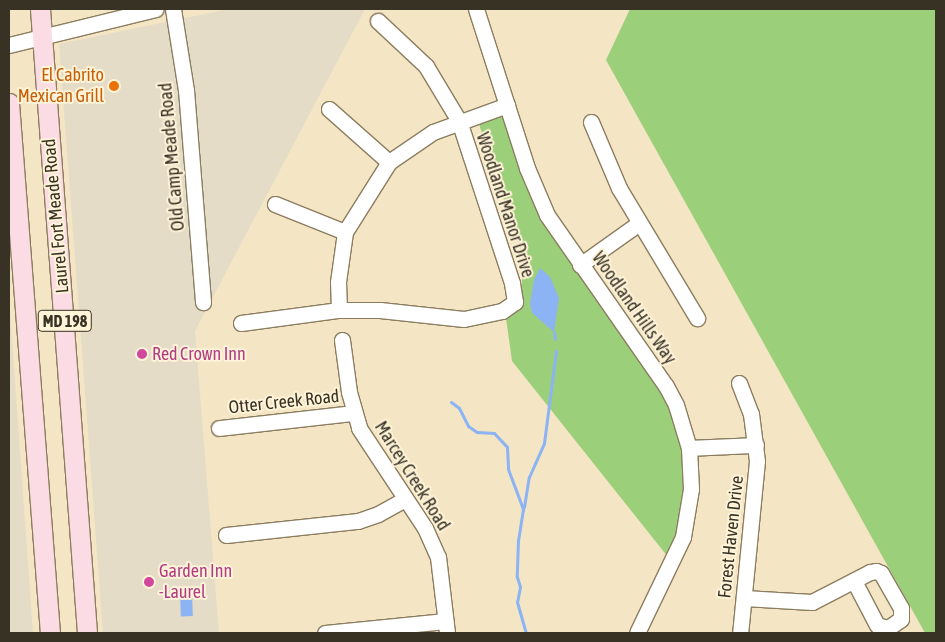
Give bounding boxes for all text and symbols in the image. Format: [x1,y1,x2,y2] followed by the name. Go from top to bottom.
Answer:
[18,65,104,108] place label: El Cabrito Mexican Grill
[108,80,120,92] marker: El Cabrito Mexican Grill
[155,82,189,232] street label: Old Camp Meade Road
[471,130,539,280] street label: Woodland Manor Drive
[38,138,74,294] street label: Laurel Fort Meade Road
[587,248,681,368] street label: Woodland Hills Way
[38,308,92,334] road number: MD 198
[152,343,246,365] place label: Red Crown Inn
[136,348,148,360] marker: Red Crown Inn
[228,385,340,419] street label: Otter Creek Road
[370,417,454,535] street label: Marcey Creek Road
[714,475,748,599] street label: Forest Haven Drive
[159,561,232,604] place label: Garden Inn -Laurel
[143,576,155,588] marker: Garden Inn -Laurel

